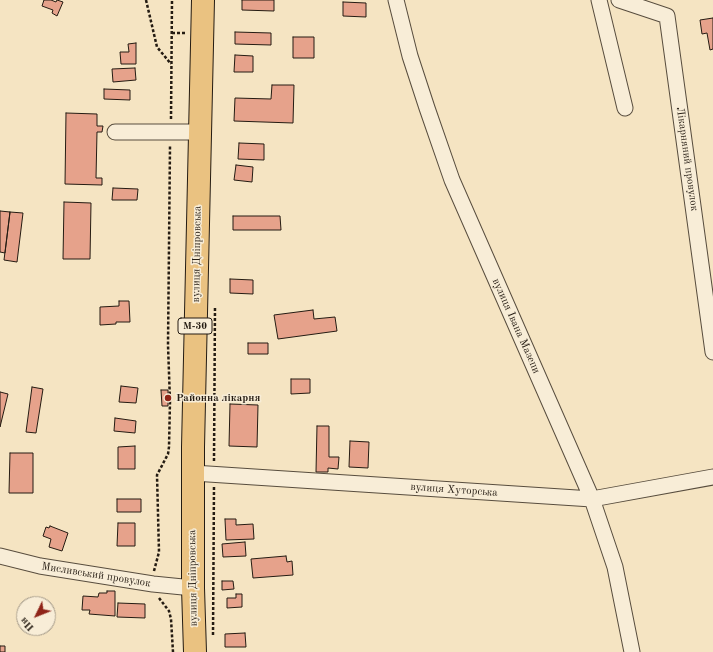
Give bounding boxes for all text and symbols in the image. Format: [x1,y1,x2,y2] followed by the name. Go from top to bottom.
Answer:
[673,106,701,212] street label: Лікарняний провулок
[190,206,204,302] street label: вулиця Дніпровська
[489,276,543,376] street label: вулиця Івана Мазепи
[178,318,212,334] road number: М-30
[176,391,260,405] place label: Районна лікарня
[163,393,173,403] marker: Районна лікарня
[410,480,498,500] street label: вулиця Хуторська
[186,530,200,626] street label: вулиця Дніпровська
[40,560,152,590] street label: Мисливський провулок
[16,596,56,636] north arrow
[18,615,37,633] text: Пн

